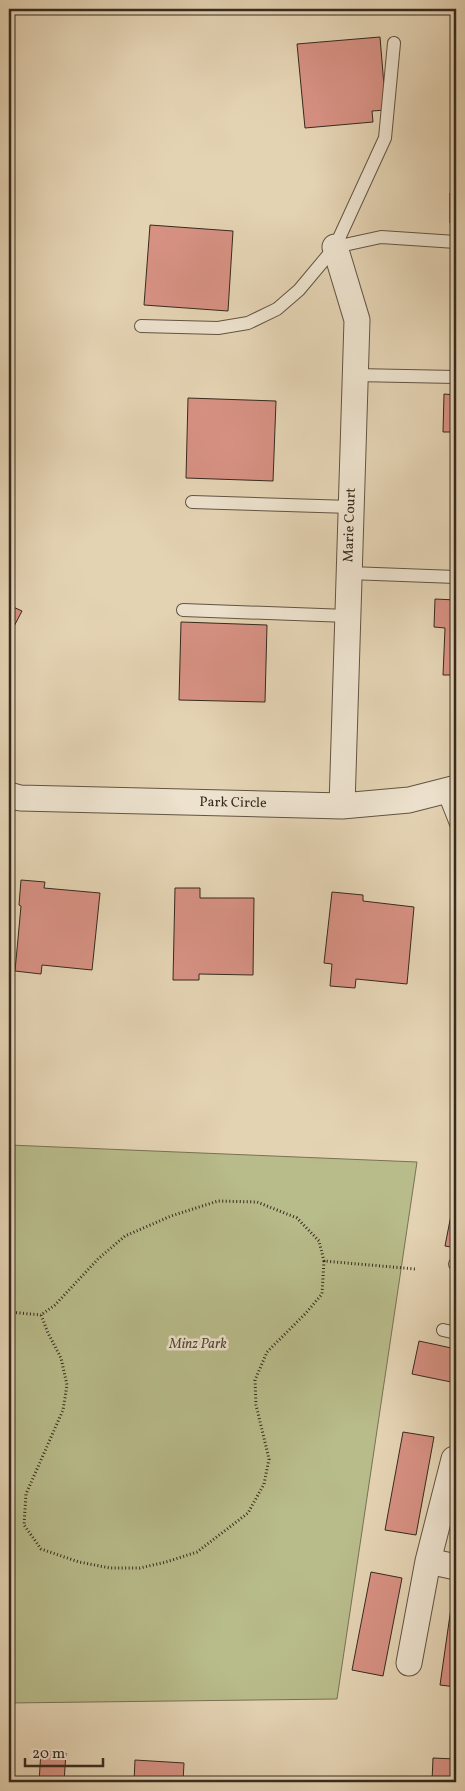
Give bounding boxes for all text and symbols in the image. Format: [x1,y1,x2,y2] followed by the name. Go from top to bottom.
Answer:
[339,487,361,563] street label: Marie Court
[199,793,267,813] street label: Park Circle
[168,1335,227,1354] park label: Minz Park
[25,1736,102,1768] scale bar
[32,1744,65,1765] text: 20 m

